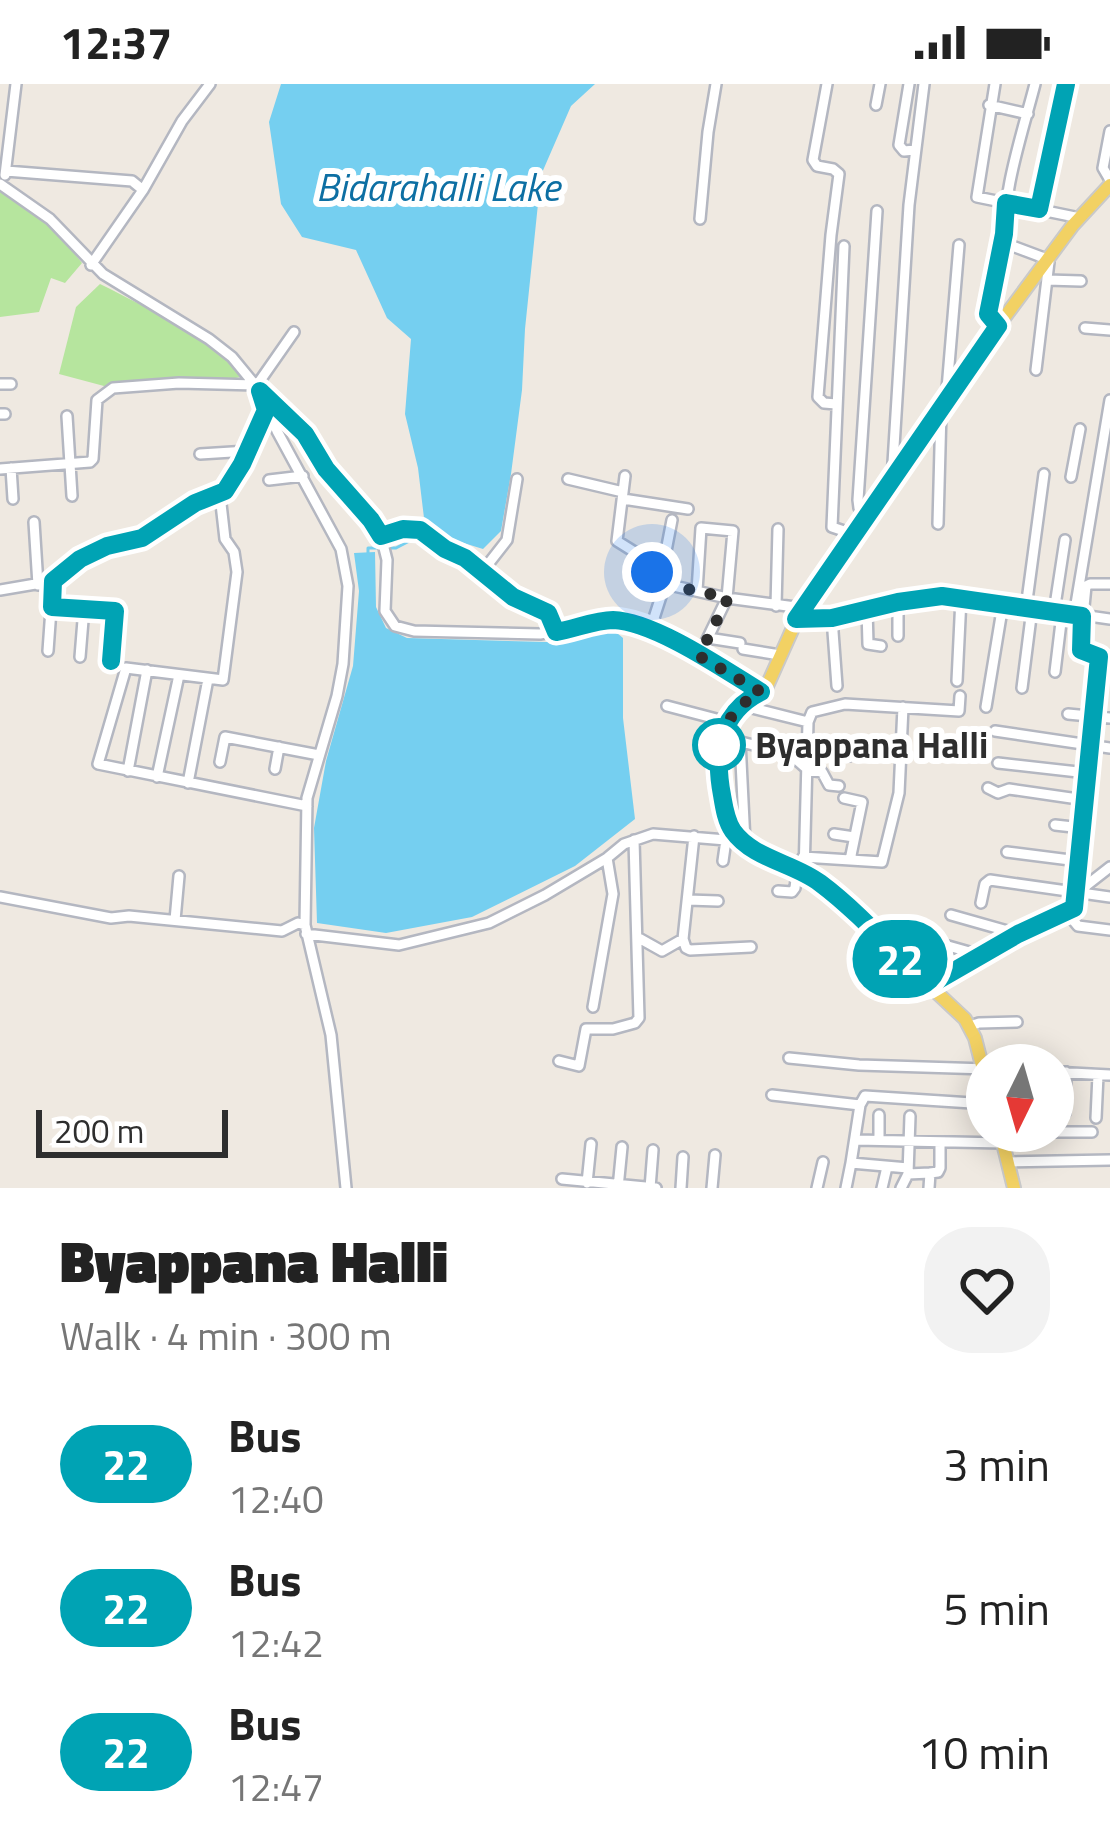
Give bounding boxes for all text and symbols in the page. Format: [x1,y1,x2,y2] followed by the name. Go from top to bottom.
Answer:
[60,8,172,76] text: 12:37
[316,157,562,216] water label: Bidarahalli Lake
[622,542,682,602] your location
[755,717,988,772] place label: Byappana Halli
[694,720,744,770] marker: Byappana Halli
[846,920,954,998] line badge: 22
[876,927,924,991] text: 22
[966,1044,1074,1152] north arrow
[966,1044,1074,1152] map controls
[36,1104,228,1157] scale bar
[54,1106,144,1156] text: 200 m
[60,1217,448,1304] text: Byappana Halli
[924,1227,1050,1353] button: heart
[60,1306,392,1365] text: Walk · 4 min · 300 m
[228,1401,302,1469] text: Bus
[943,1430,1050,1498] text: 3 min
[102,1432,150,1496] text: 22
[228,1469,324,1528] text: 12:40
[228,1545,302,1613] text: Bus
[943,1574,1050,1642] text: 5 min
[102,1576,150,1640] text: 22
[228,1613,324,1672] text: 12:42
[228,1689,302,1757] text: Bus
[918,1718,1050,1786] text: 10 min
[102,1720,150,1784] text: 22
[228,1757,324,1816] text: 12:47

